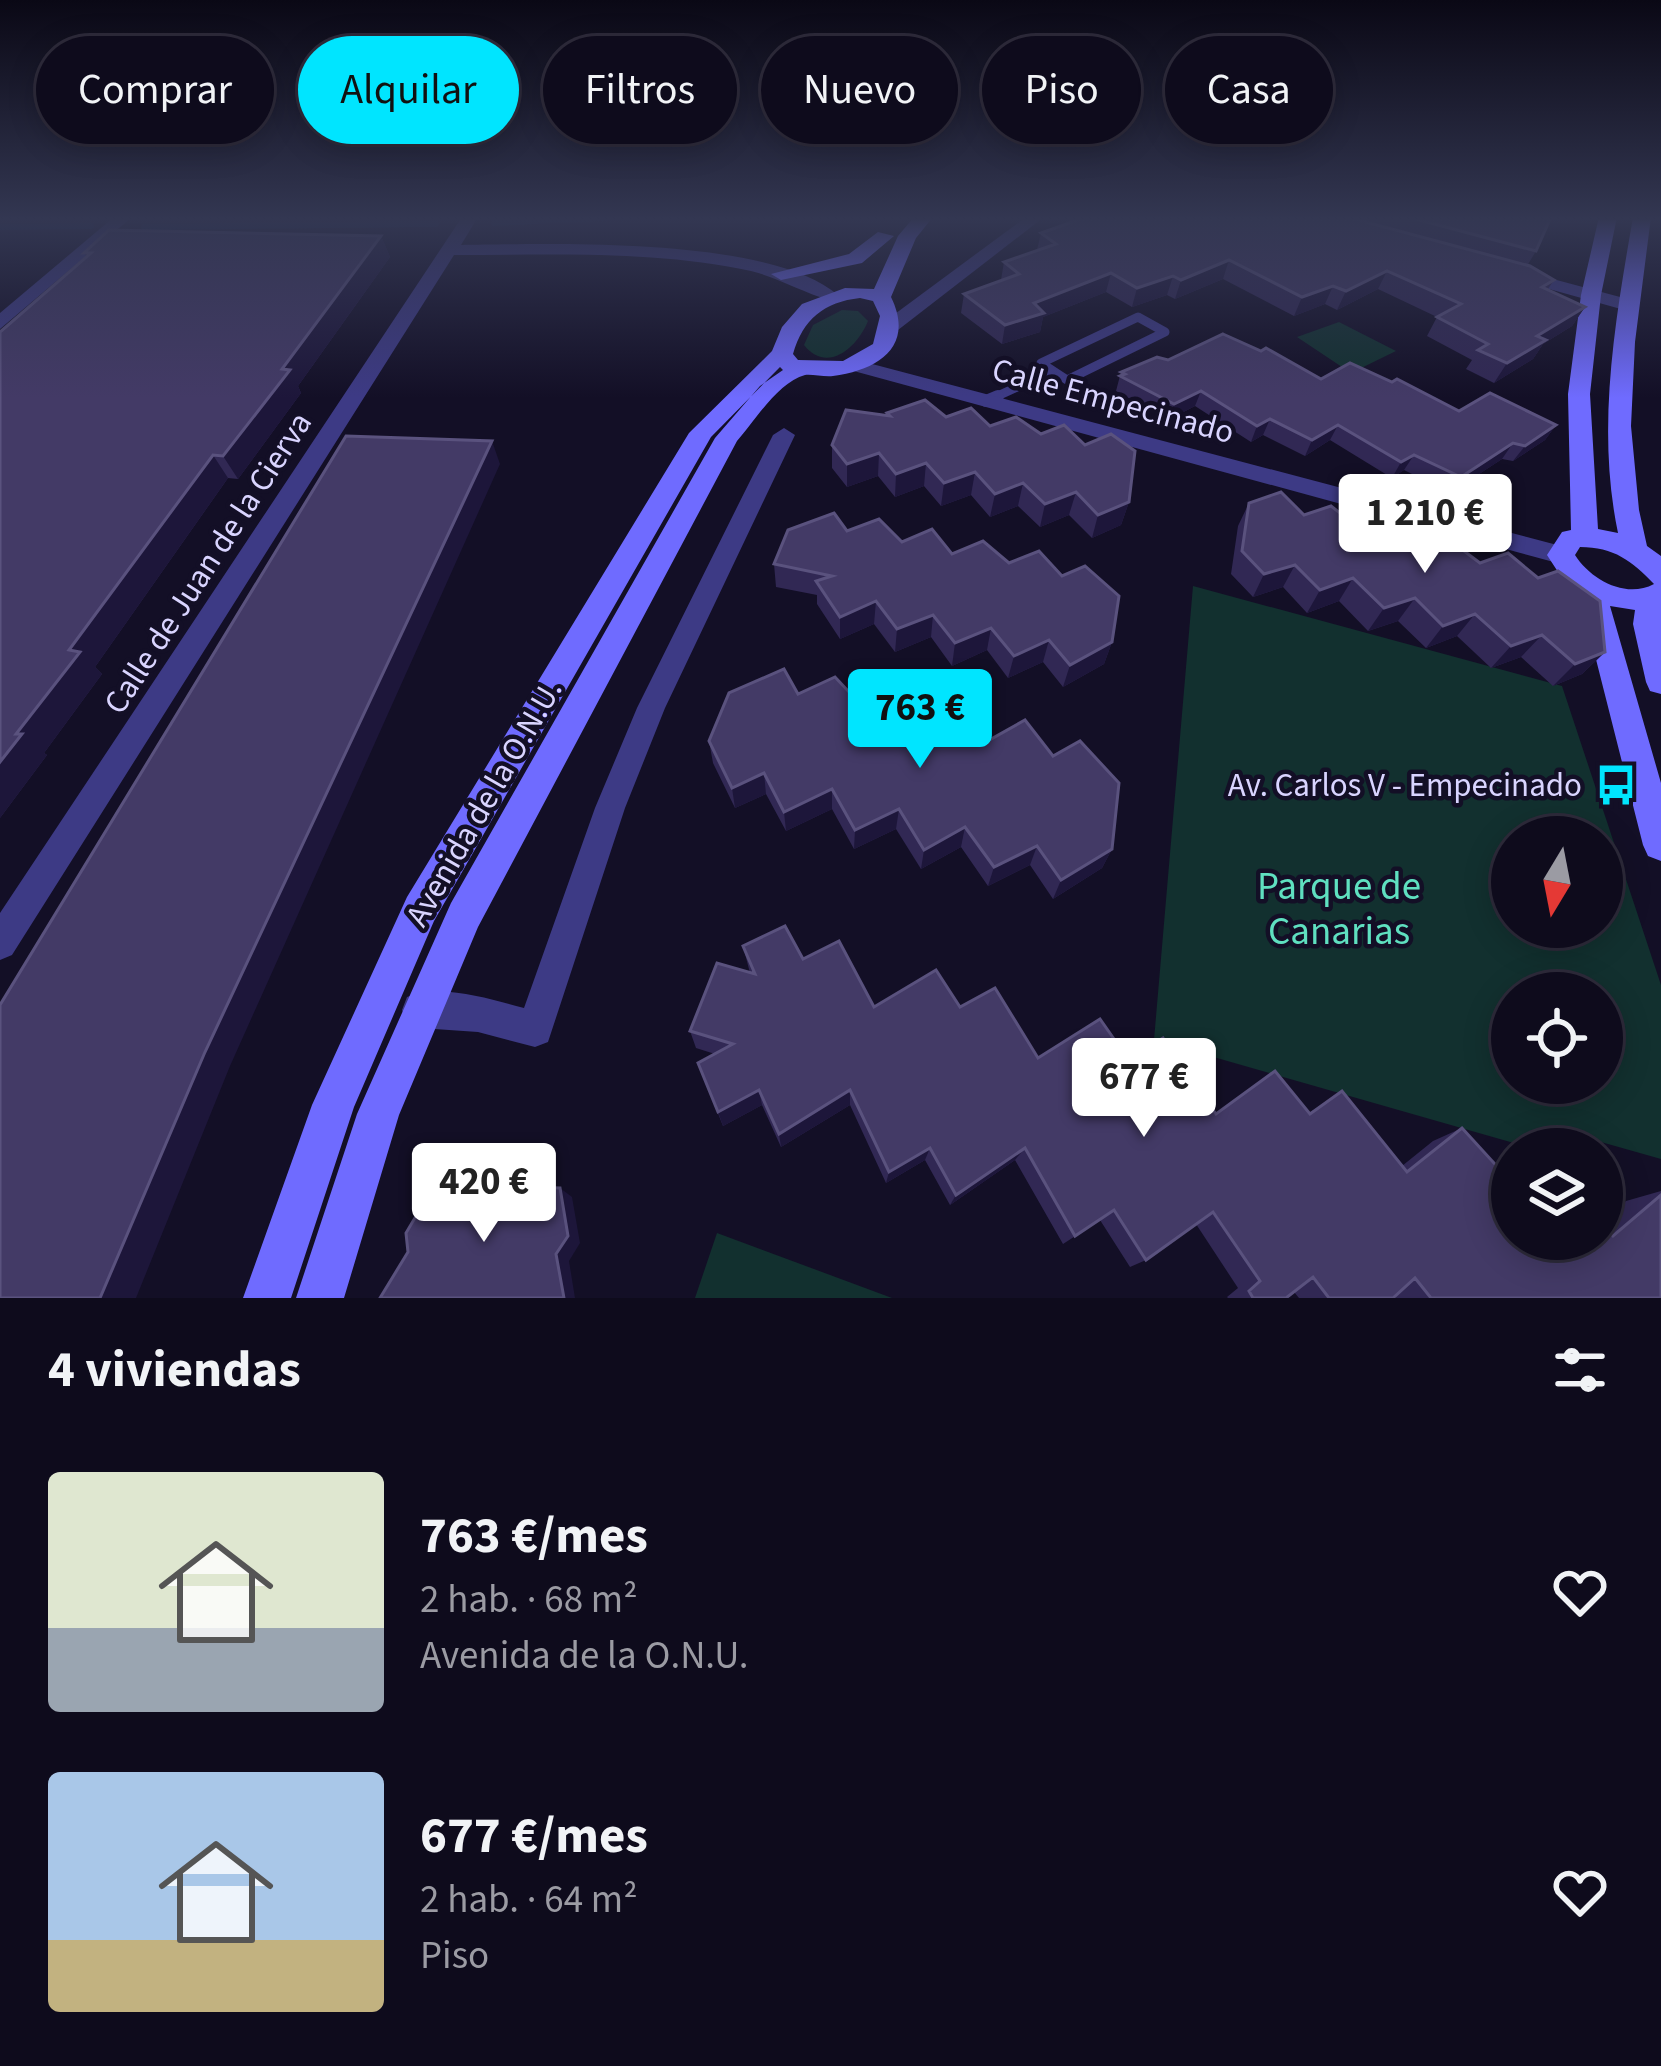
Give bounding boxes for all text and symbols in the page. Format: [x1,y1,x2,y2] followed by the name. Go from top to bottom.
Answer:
[36,36,274,144] chip: Comprar
[298,36,519,144] chip: Alquilar
[543,36,737,144] chip: Filtros
[761,36,958,144] chip: Nuevo
[982,36,1141,144] chip: Piso
[1165,36,1333,144] chip: Casa
[987,346,1239,456] street label: Calle Empecinado
[93,403,323,723] street label: Calle de Juan de la Cierva
[1314,474,1536,576] pin: 1 210 €
[1366,485,1484,541] text: 1 210 €
[836,669,1004,771] pin: 763 €
[394,671,574,935] street label: Avenida de la O.N.U.
[875,680,965,736] text: 763 €
[1228,762,1582,809] place label: Av. Carlos V - Empecinado
[1593,762,1639,808] bus stop icon: Av. Carlos V - Empecinado
[1491,816,1623,948] north arrow
[1491,816,1623,1260] map controls
[1257,859,1421,960] park label: Parque de Canarias
[1491,972,1623,1104] button: locate
[1060,1038,1228,1140] pin: 677 €
[1099,1049,1189,1105] text: 677 €
[1491,1128,1623,1260] button: layers
[400,1143,568,1245] pin: 420 €
[439,1154,529,1210] text: 420 €
[48,1334,301,1406] text: 4 viviendas
[1547,1337,1613,1403] icon: filters
[420,1500,648,1572] text: 763 €/mes
[144,1520,288,1664] icon: home
[1547,1559,1613,1625] icon: heart
[420,1572,637,1628] text: 2 hab. · 68 m²
[420,1628,749,1684] text: Avenida de la O.N.U.
[420,1800,648,1872] text: 677 €/mes
[144,1820,288,1964] icon: home
[1547,1859,1613,1925] icon: heart
[420,1872,637,1928] text: 2 hab. · 64 m²
[420,1928,489,1984] text: Piso

